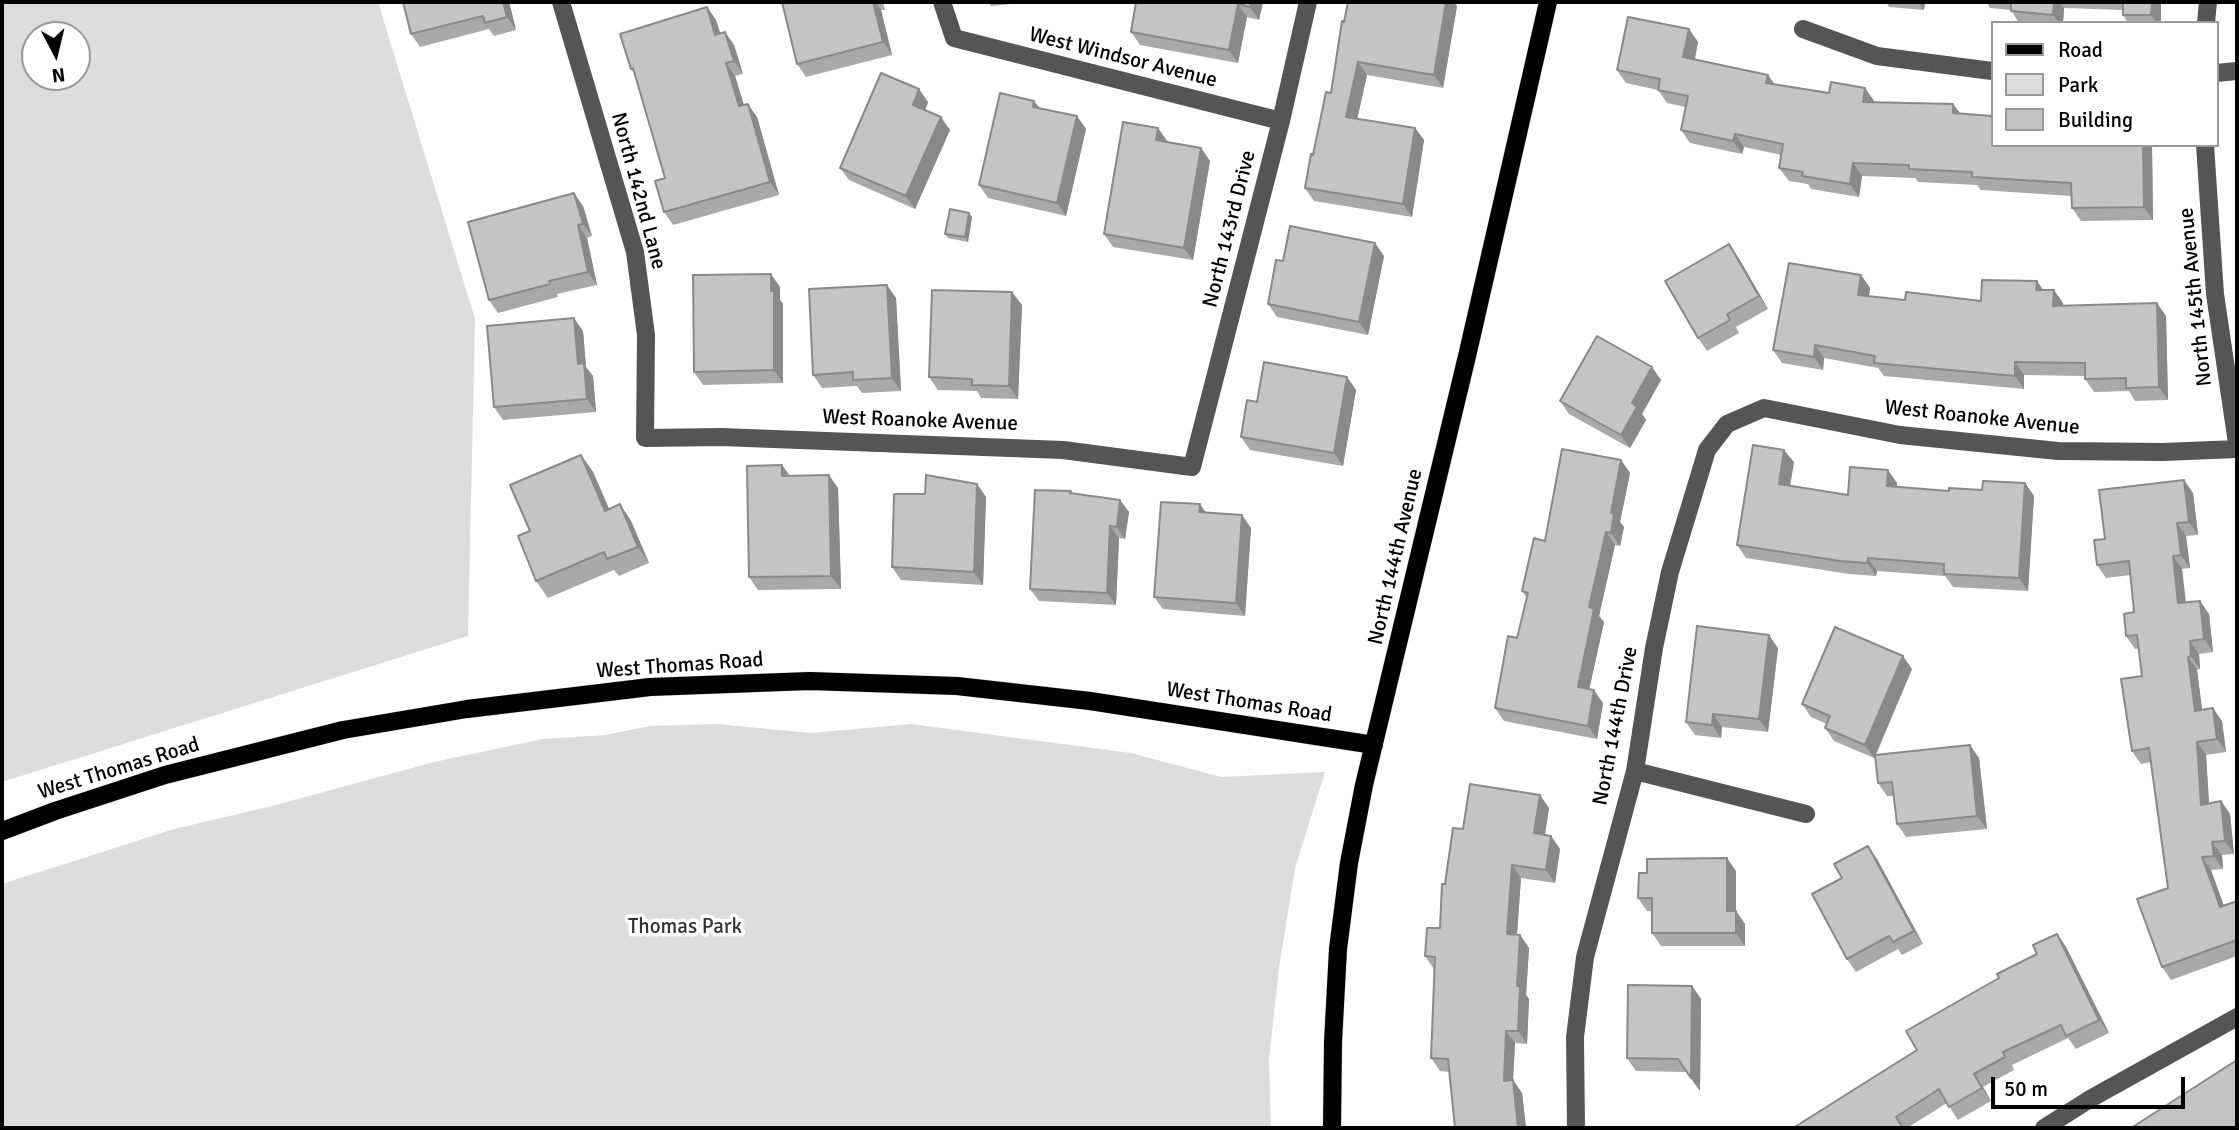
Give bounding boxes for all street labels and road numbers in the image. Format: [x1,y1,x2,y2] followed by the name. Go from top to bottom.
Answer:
[1026,22,1220,94] street label: West Windsor Avenue
[605,110,671,272] street label: North 142nd Lane
[1198,148,1262,310] street label: North 143rd Drive
[2174,206,2218,388] street label: North 145th Avenue
[1883,395,2081,441] street label: West Roanoke Avenue
[822,405,1018,437] street label: West Roanoke Avenue
[1363,467,1429,647] street label: North 144th Avenue
[1588,645,1644,807] street label: North 144th Drive
[596,648,764,684] street label: West Thomas Road
[1164,677,1334,729] street label: West Thomas Road
[35,732,203,806] street label: West Thomas Road

